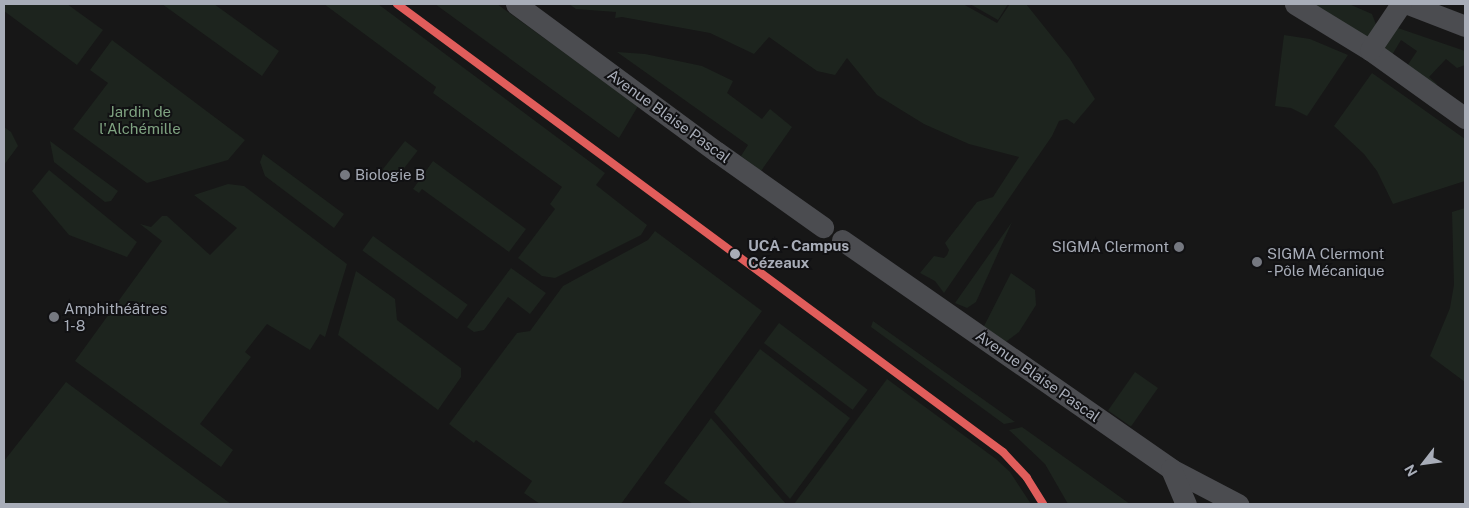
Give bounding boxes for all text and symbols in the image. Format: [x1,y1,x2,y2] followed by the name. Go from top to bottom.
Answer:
[604,65,734,167] street label: Avenue Blaise Pascal
[99,102,181,137] park label: Jardin de l'Alchémille
[355,166,425,184] place label: Biologie B
[339,169,351,181] marker: Biologie B
[748,236,851,271] place label: UCA - Campus Cézeaux
[1052,238,1169,256] place label: SIGMA Clermont
[1173,241,1185,253] marker: SIGMA Clermont
[1267,244,1387,279] place label: SIGMA Clermont - Pôle Mécanique
[726,245,744,263] marker: UCA - Campus Cézeaux
[1251,256,1263,268] marker: SIGMA Clermont - Pôle Mécanique
[64,299,167,334] place label: Amphithéâtres 1-8
[48,311,60,323] marker: Amphithéâtres 1-8
[972,326,1104,426] street label: Avenue Blaise Pascal
[1399,438,1449,488] north arrow
[1401,462,1421,479] text: N

